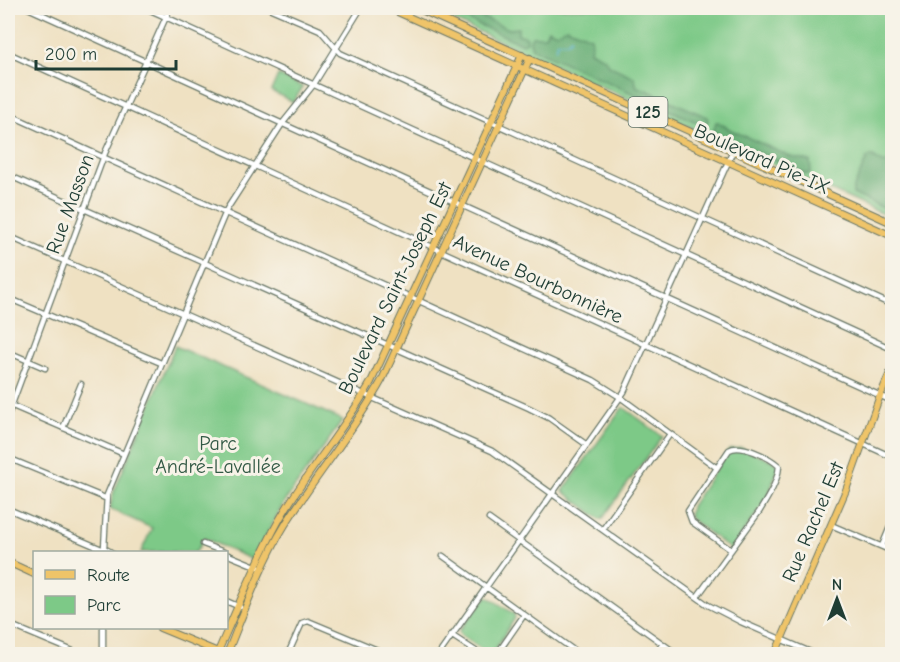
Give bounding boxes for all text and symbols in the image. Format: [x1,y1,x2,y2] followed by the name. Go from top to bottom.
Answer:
[36,33,176,71] scale bar
[45,44,97,65] text: 200 m
[628,97,668,127] road number: 125
[691,119,833,199] street label: Boulevard Pie-IX
[41,151,99,257] street label: Rue Masson
[334,177,457,398] street label: Boulevard Saint-Joseph Est
[450,230,626,328] street label: Avenue Bourbonnière
[155,432,281,478] park label: Parc André-Lavallée
[777,457,849,586] street label: Rue Rachel Est
[33,551,228,629] legend
[87,565,130,586] text: Route
[807,569,867,629] north arrow
[832,576,842,594] text: N
[87,595,121,616] text: Parc

